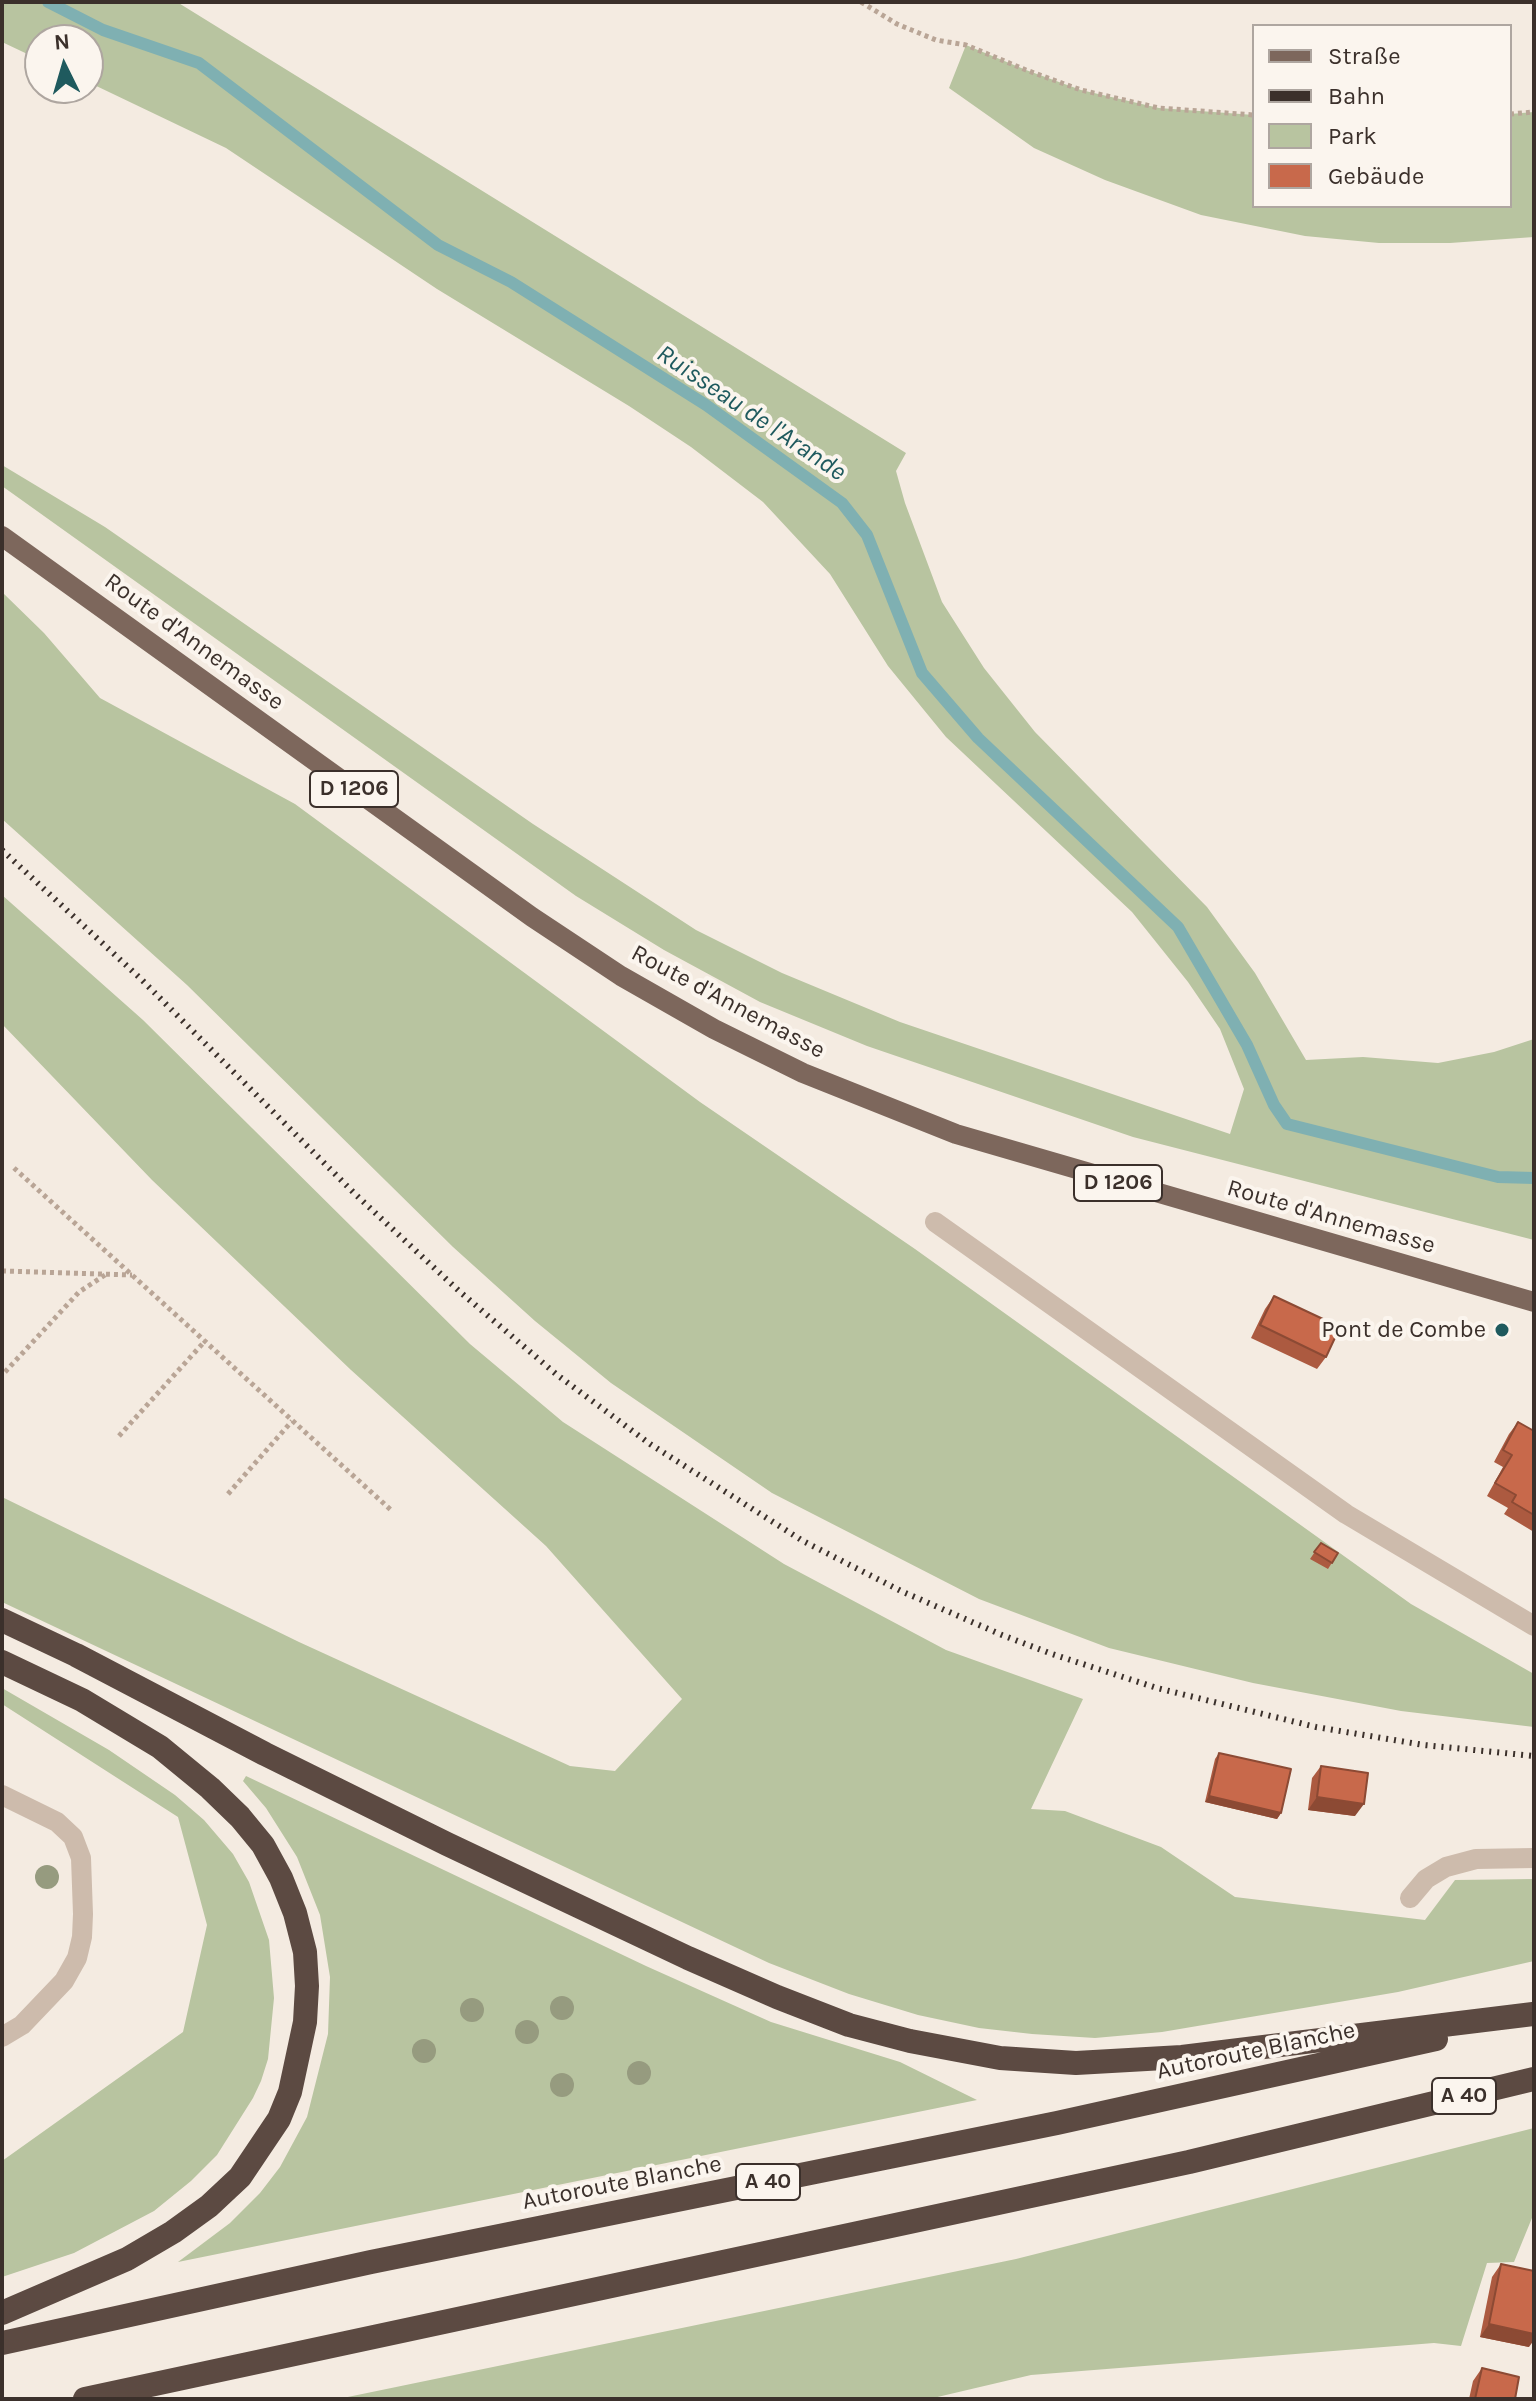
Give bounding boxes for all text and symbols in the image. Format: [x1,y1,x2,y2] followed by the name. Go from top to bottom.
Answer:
[24,24,104,104] north arrow
[1252,24,1512,208] legend
[53,28,71,56] text: N
[1328,42,1400,70] text: Straße
[1328,82,1385,110] text: Bahn
[1328,122,1377,150] text: Park
[1328,162,1424,190] text: Gebäude
[650,338,852,488] water label: Ruisseau de l'Arande
[99,567,289,717] street label: Route d'Annemasse
[310,771,398,807] road number: D 1206
[626,939,830,1065] street label: Route d'Annemasse
[1074,1165,1162,1201] road number: D 1206
[1224,1174,1438,1260] street label: Route d'Annemasse
[1321,1316,1486,1344] place label: Pont de Combe
[1493,1321,1511,1339] marker: Pont de Combe
[1154,2016,1358,2086] street label: Autoroute Blanche
[1432,2078,1496,2114] road number: A 40
[520,2150,724,2216] street label: Autoroute Blanche
[736,2164,800,2200] road number: A 40

